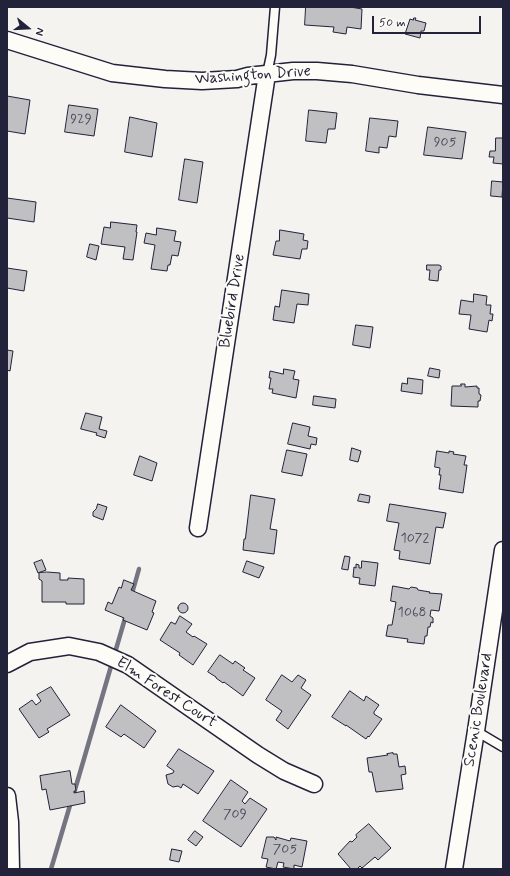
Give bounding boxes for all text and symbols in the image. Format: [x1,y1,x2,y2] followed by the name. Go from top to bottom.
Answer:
[8,8,48,48] north arrow
[374,8,483,34] scale bar
[379,15,406,31] text: 50 m
[32,26,47,37] text: N
[194,62,312,90] street label: Washington Drive
[70,112,92,128] house number: 929
[434,135,456,151] house number: 905
[216,253,250,349] street label: Bluebird Drive
[401,531,429,547] house number: 1072
[398,605,426,621] house number: 1068
[461,652,497,768] street label: Scenic Boulevard
[112,653,220,733] street label: Elm Forest Court
[223,807,247,823] house number: 709
[273,842,297,858] house number: 705

